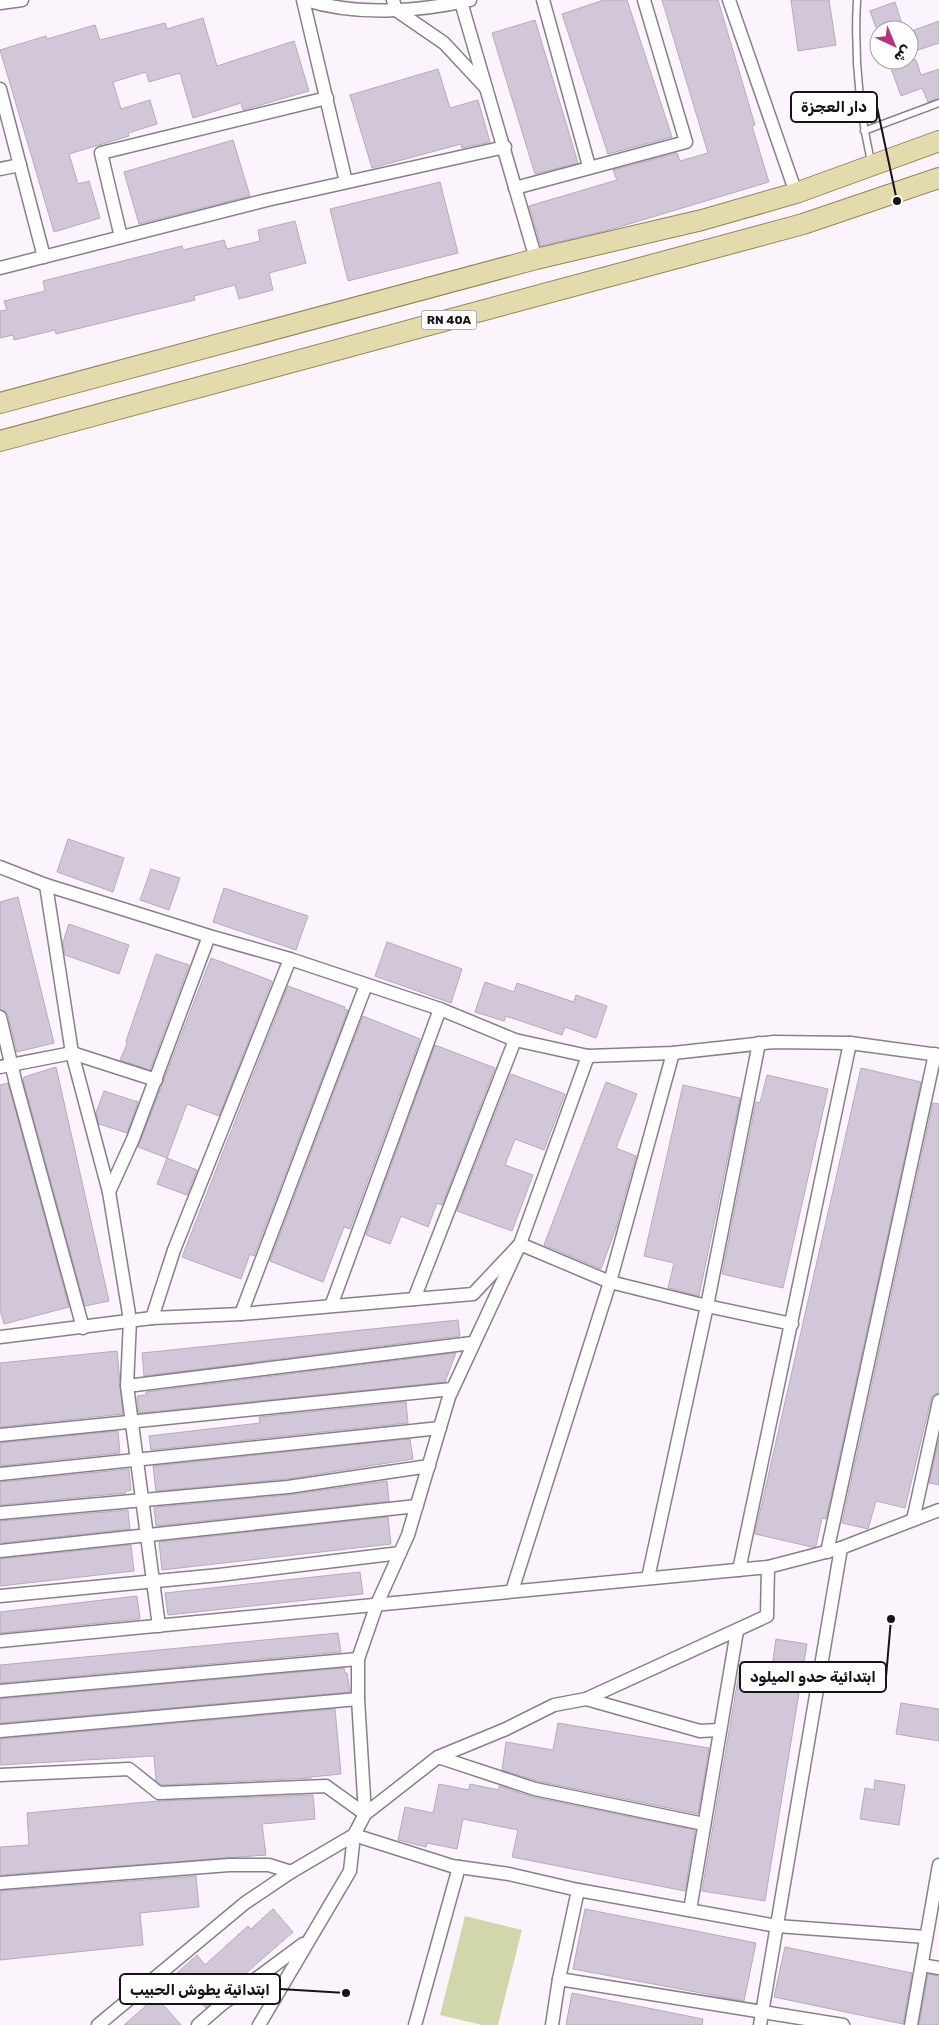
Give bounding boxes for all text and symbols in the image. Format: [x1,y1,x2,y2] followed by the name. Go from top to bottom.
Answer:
[869,20,919,70] north arrow
[890,42,915,66] text: ش
[791,92,877,122] callout: دار العجزة
[801,98,867,116] text: دار العجزة
[422,310,476,330] road number: RN 40A
[740,1662,886,1692] callout: ابتدائية حدو الميلود
[750,1668,876,1686] text: ابتدائية حدو الميلود
[120,1974,280,2004] callout: ابتدائية يطوش الحبيب
[130,1981,270,1999] text: ابتدائية يطوش الحبيب

